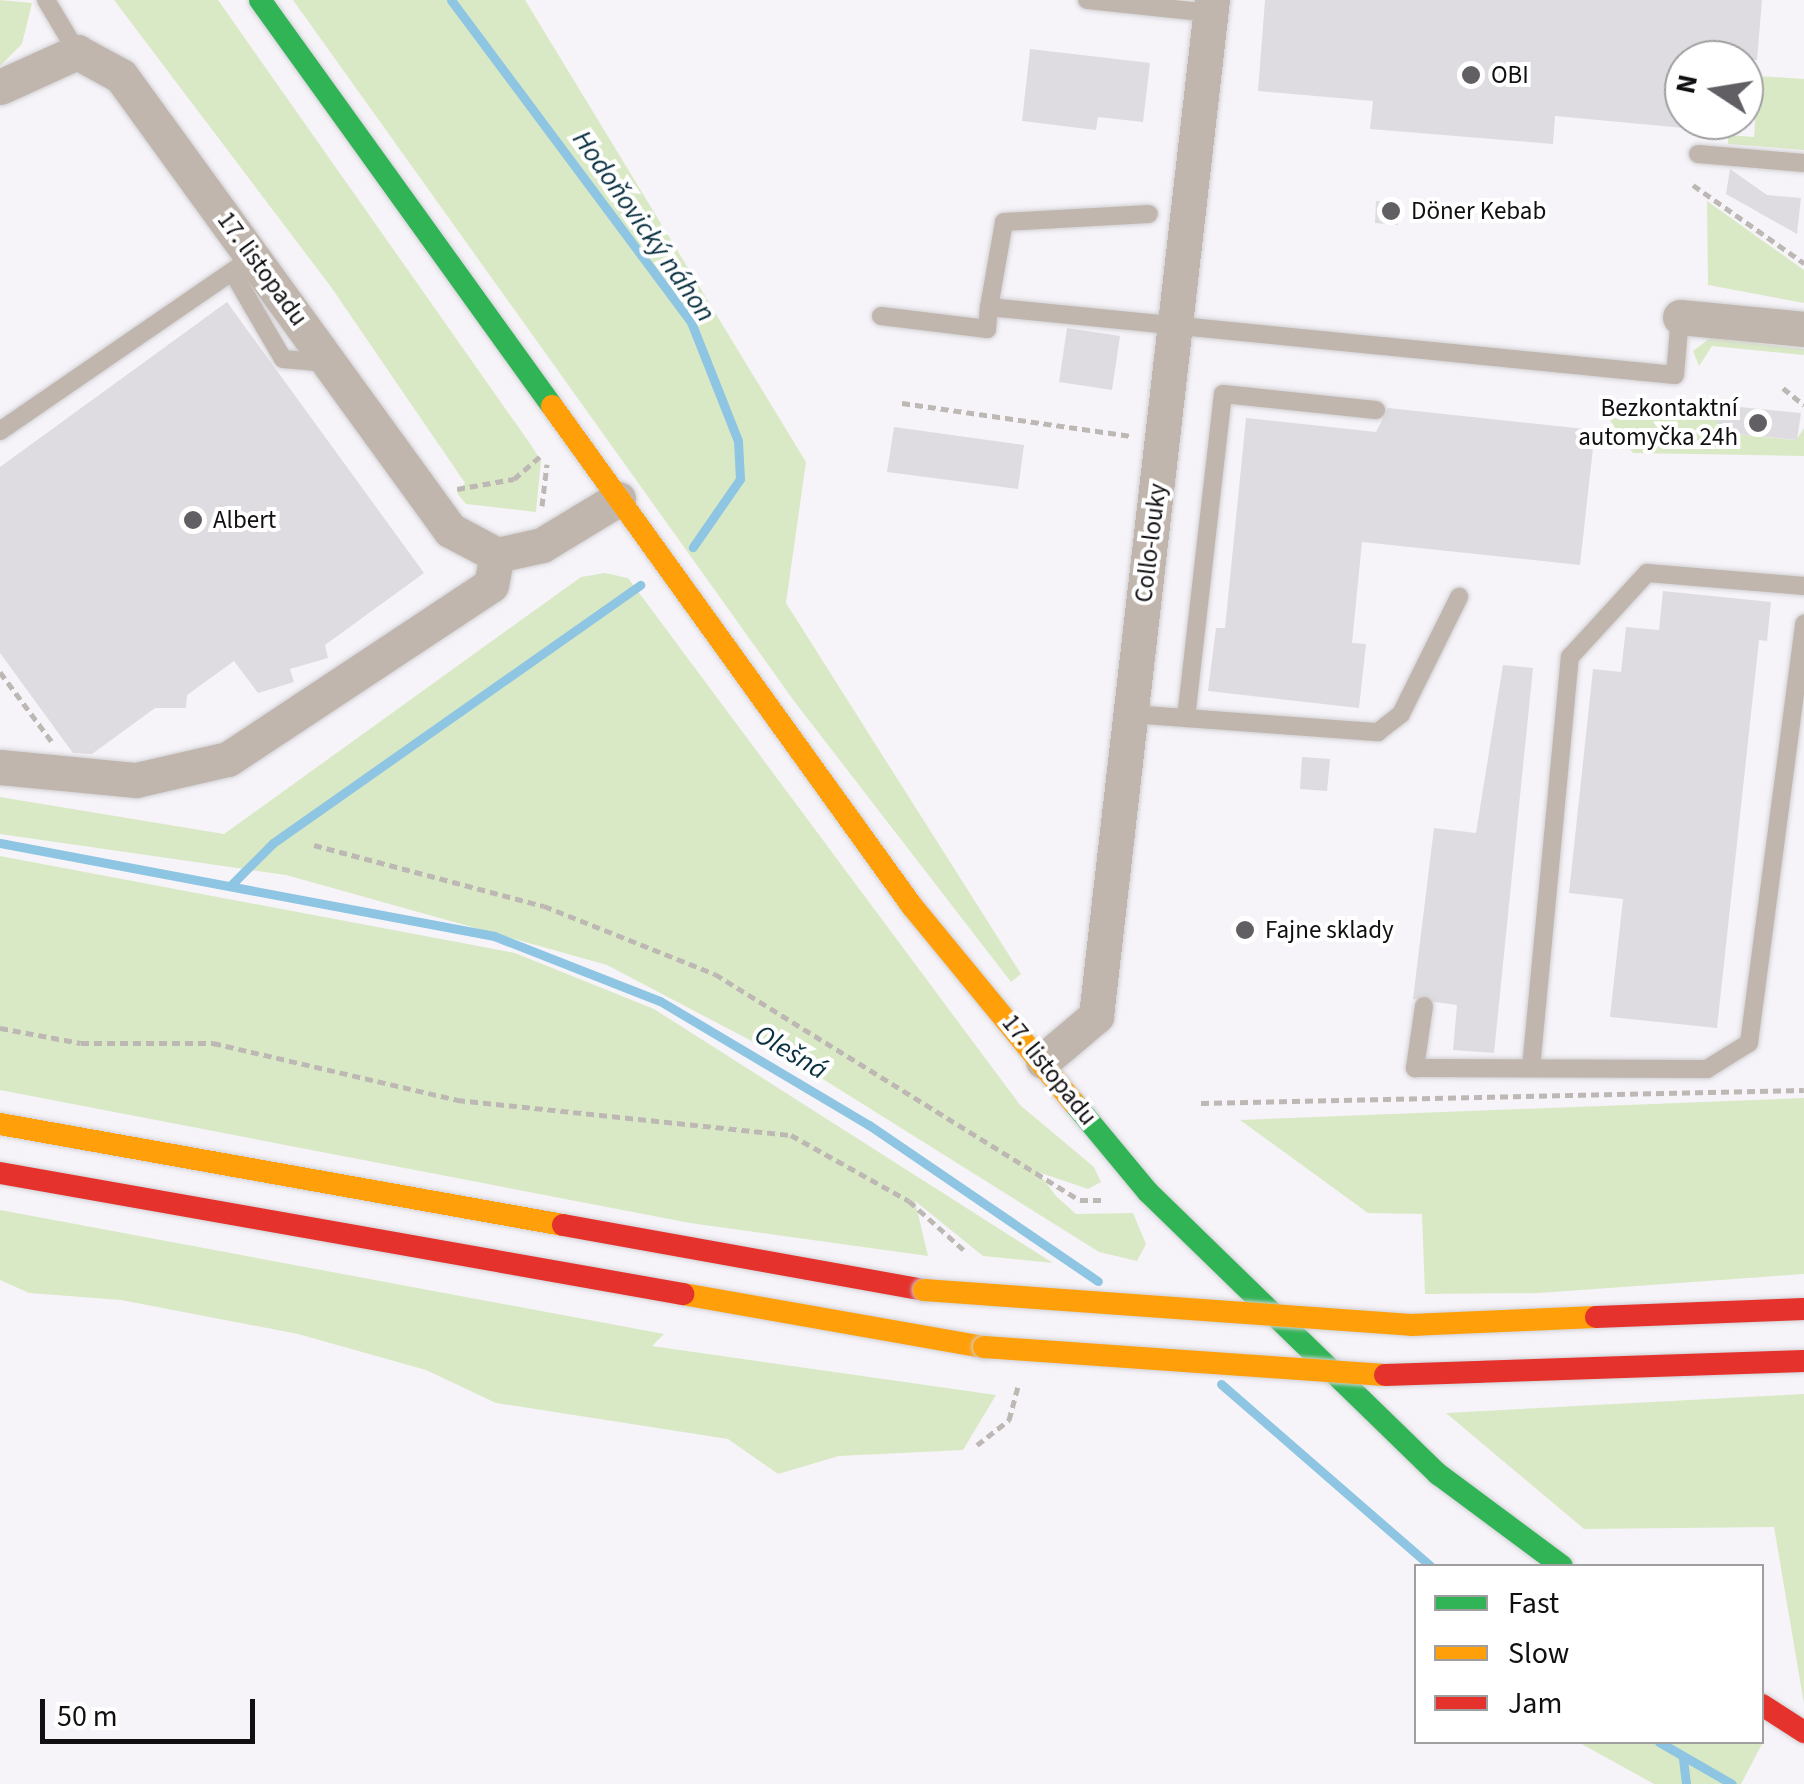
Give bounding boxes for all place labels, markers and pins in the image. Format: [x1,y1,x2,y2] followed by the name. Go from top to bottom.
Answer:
[1491,60,1529,90] place label: OBI
[1460,64,1482,86] marker: OBI
[1411,196,1546,226] place label: Döner Kebab
[1380,200,1402,222] marker: Döner Kebab
[1578,394,1738,453] place label: Bezkontaktní automyčka 24h
[1747,412,1769,434] marker: Bezkontaktní automyčka 24h
[213,505,276,535] place label: Albert
[182,509,204,531] marker: Albert
[1265,915,1394,945] place label: Fajne sklady
[1234,919,1256,941] marker: Fajne sklady

